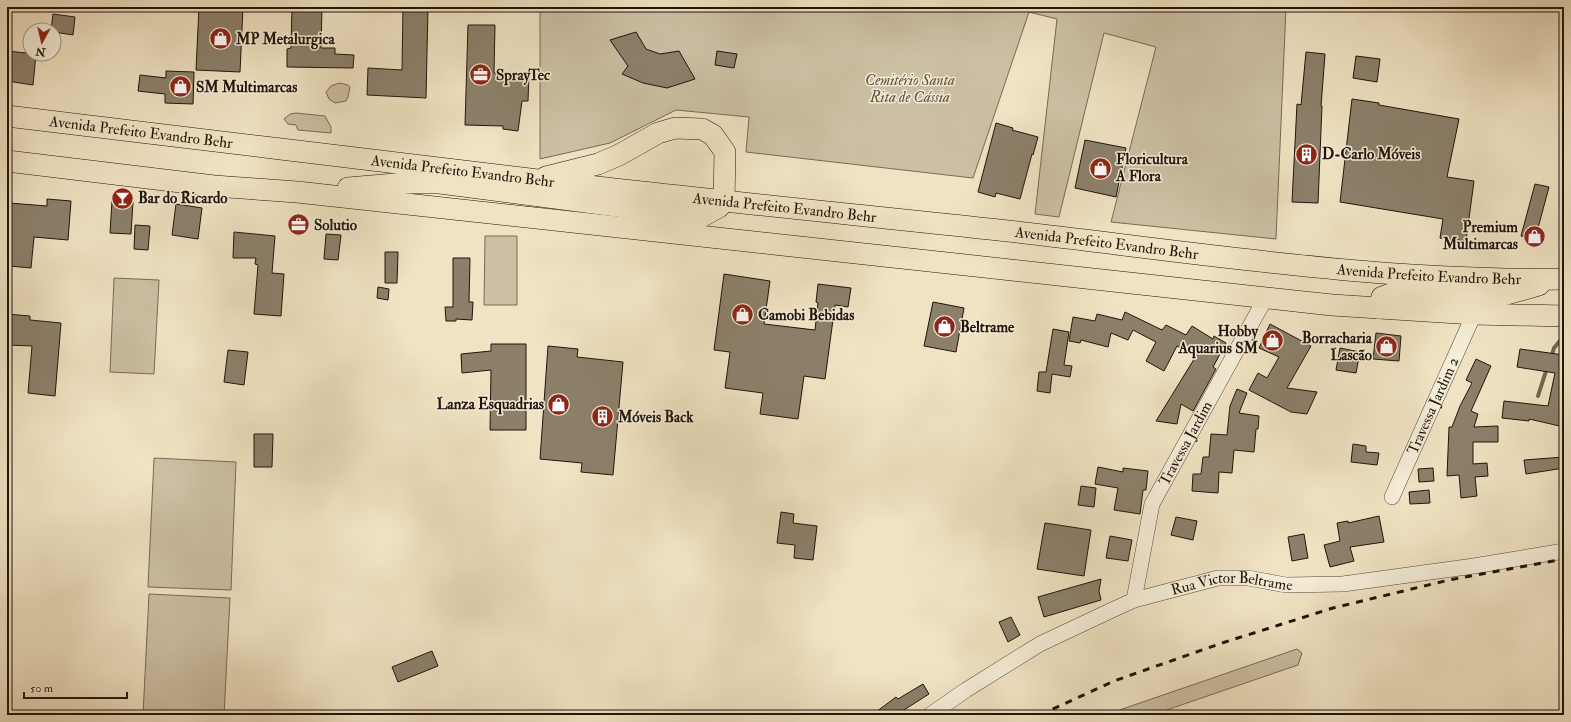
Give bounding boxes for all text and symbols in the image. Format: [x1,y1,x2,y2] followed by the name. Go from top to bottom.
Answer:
[22,22,62,62] north arrow
[207,26,233,52] shop icon: MP Metalurgica
[235,30,335,50] place label: MP Metalurgica
[34,44,47,59] text: N
[467,62,493,88] office icon: SprayTec
[496,66,551,86] place label: SprayTec
[865,71,955,107] park label: Cemitério Santa Rita de Cássia
[167,74,193,100] shop icon: SM Multimarcas
[196,78,297,97] place label: SM Multimarcas
[47,111,234,153] street label: Avenida Prefeito Evandro Behr
[1294,141,1320,167] building icon: D-Carlo Móveis
[1322,145,1420,164] place label: D-Carlo Móveis
[369,150,556,191] street label: Avenida Prefeito Evandro Behr
[1115,150,1189,186] place label: Floricultura A Flora
[1087,155,1113,181] shop icon: Floricultura A Flora
[109,185,135,211] bar icon: Bar do Ricardo
[691,188,878,227] street label: Avenida Prefeito Evandro Behr
[138,189,228,208] place label: Bar do Ricardo
[286,212,312,238] office icon: Solutio
[314,216,358,235] place label: Solutio
[1442,218,1518,254] place label: Premium Multimarcas
[1013,222,1200,264] street label: Avenida Prefeito Evandro Behr
[1521,223,1547,249] shop icon: Premium Multimarcas
[1335,260,1522,289] street label: Avenida Prefeito Evandro Behr
[729,302,755,328] shop icon: Camobi Bebidas
[758,306,854,325] place label: Camobi Bebidas
[931,314,957,340] shop icon: Beltrame
[960,318,1015,337] place label: Beltrame
[1177,322,1259,359] place label: Hobby Aquarius SM
[1260,327,1286,353] shop icon: Hobby Aquarius SM
[1302,329,1373,365] place label: Borracharia Lascão
[1374,334,1400,360] shop icon: Borracharia Lascão
[1403,354,1463,457] street label: Travessa Jardim 2
[546,391,572,417] shop icon: Lanza Esquadrias
[437,395,544,415] place label: Lanza Esquadrias
[1155,397,1217,489] street label: Travessa Jardim
[589,404,615,430] building icon: Móveis Back
[617,408,694,427] place label: Móveis Back
[1169,569,1293,599] street label: Rua Victor Beltrame
[24,674,127,700] scale bar
[30,681,54,696] text: 50 m

